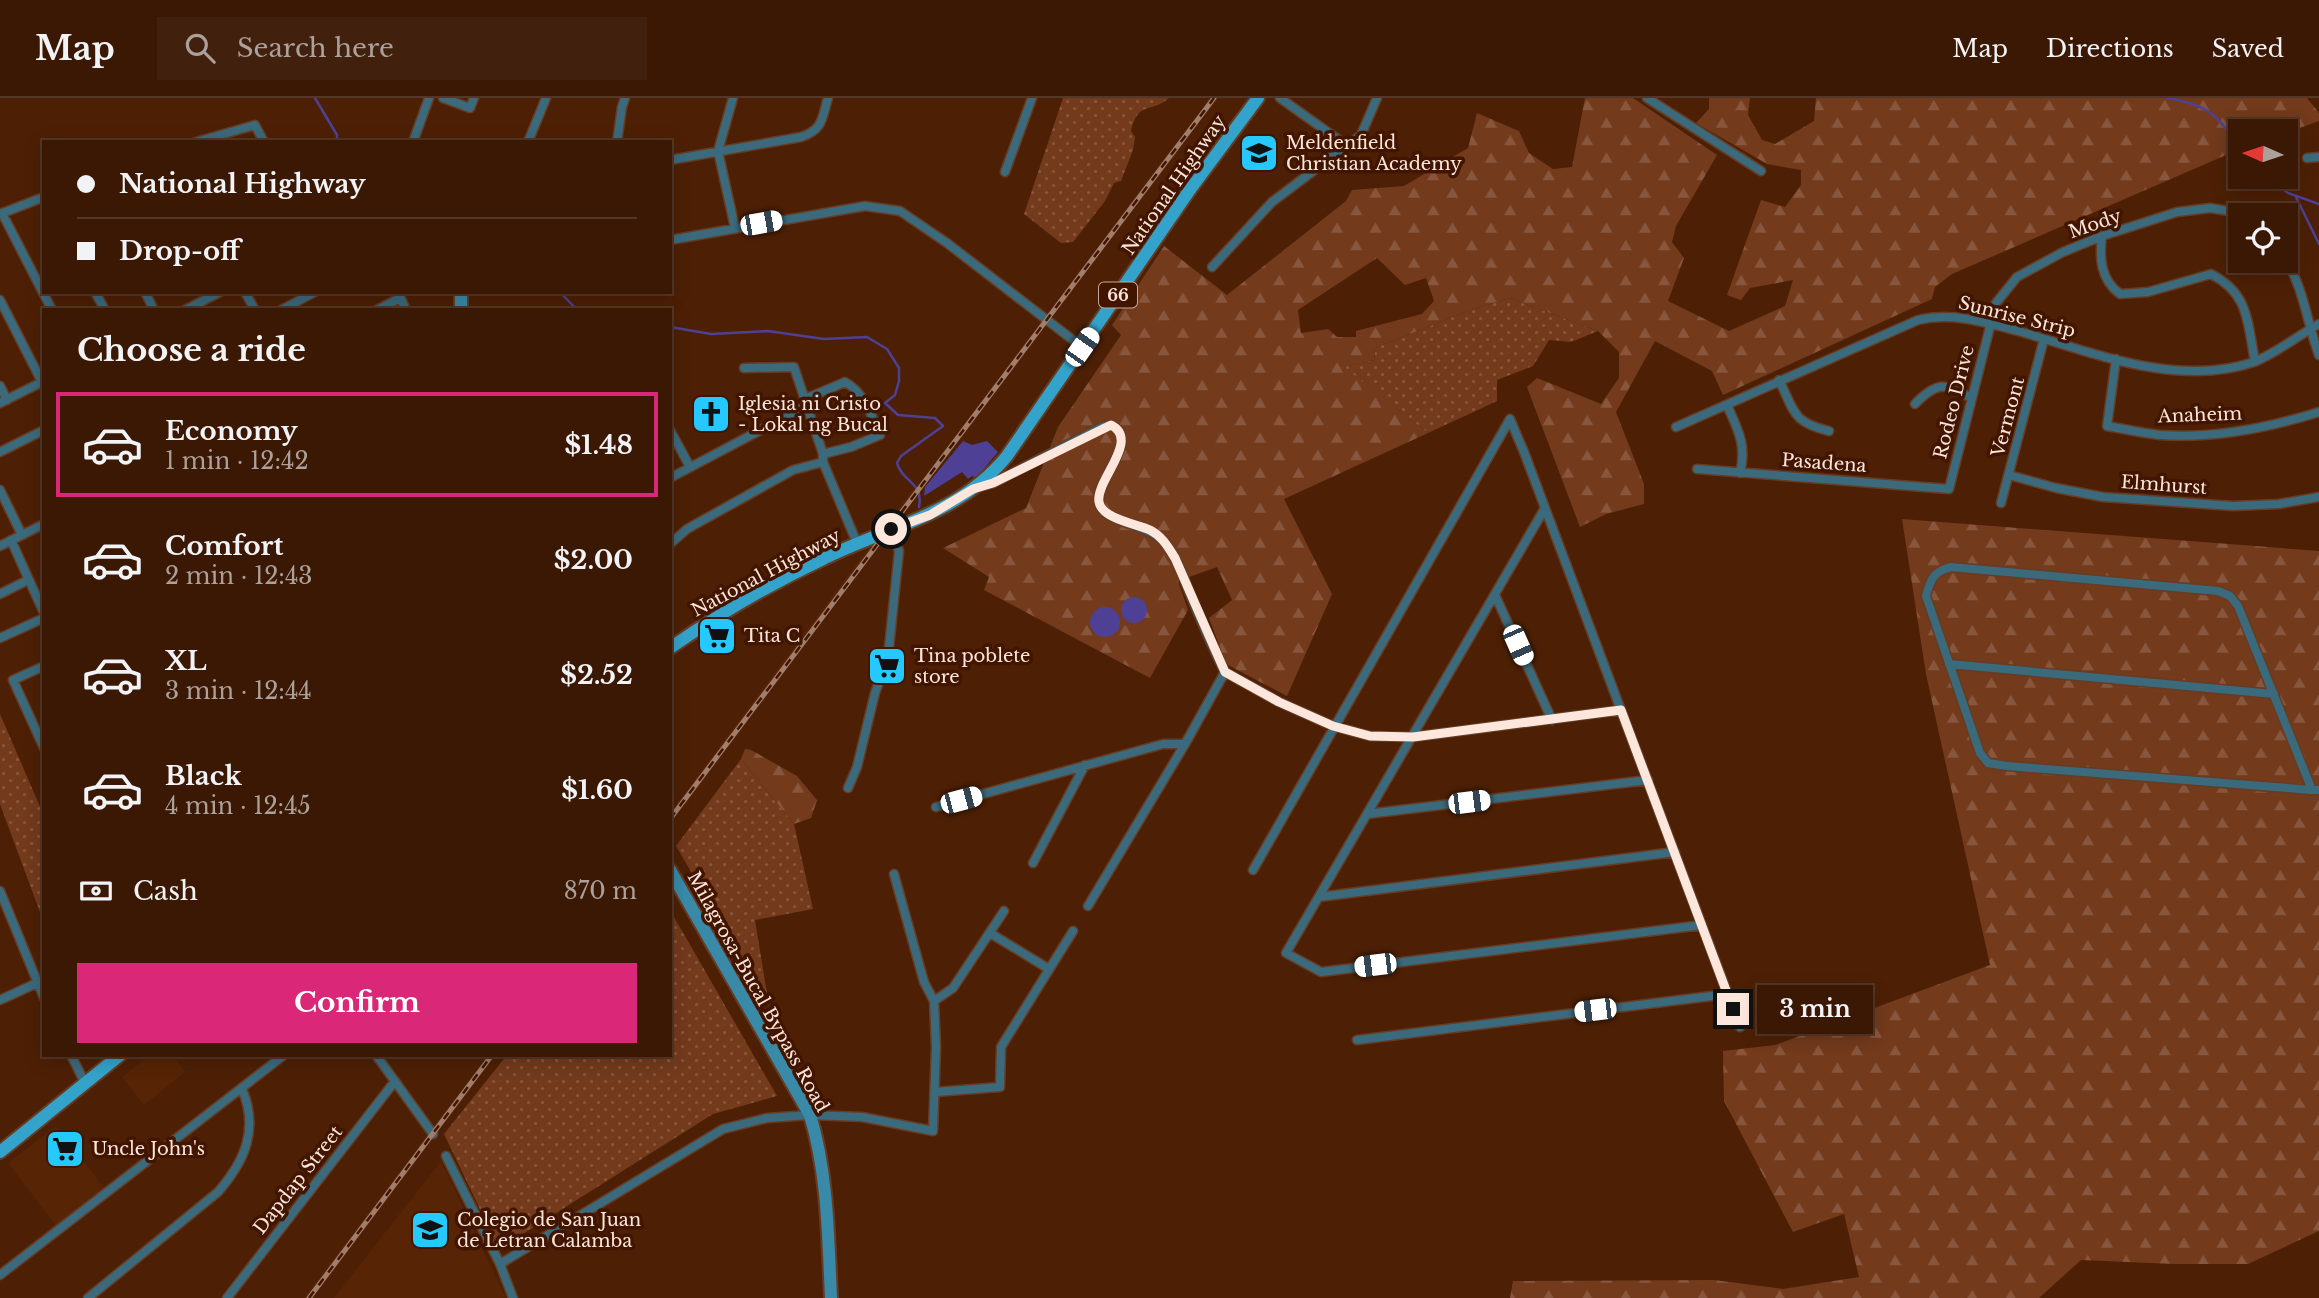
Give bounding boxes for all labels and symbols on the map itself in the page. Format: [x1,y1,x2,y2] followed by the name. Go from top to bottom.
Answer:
[1118,111,1231,259] street label: National Highway
[2228,119,2298,189] north arrow
[1238,132,1280,174] school or university icon: Meldenfield Christian Academy
[1286,132,1462,175] place label: Meldenfield Christian Academy
[2066,205,2125,243] street label: Mody
[739,209,784,237] car
[1099,282,1137,308] road number: 66
[1956,292,2078,342] street label: Sunrise Strip
[1062,324,1103,370] car
[1929,343,1979,461] street label: Rodeo Drive
[1987,374,2029,460] street label: Vermont
[690,393,732,435] church icon: Iglesia ni Cristo - Lokal ng Bucal
[738,393,888,436] place label: Iglesia ni Cristo - Lokal ng Bucal
[2156,403,2243,428] street label: Anaheim
[1781,449,1867,477] street label: Pasadena
[2120,471,2208,499] street label: Elmhurst
[875,513,907,545] route start
[688,524,845,622] street label: National Highway
[696,615,738,657] supermarket icon: Tita C
[1500,622,1537,668] car
[744,625,800,647] place label: Tita C
[866,645,908,687] supermarket icon: Tina poblete store
[914,645,1030,688] place label: Tina poblete store
[938,784,985,816] car
[1447,789,1492,815] car
[683,868,833,1116] street label: Milagrosa-Bucal Bypass Road
[1353,952,1398,978] car
[1758,984,1873,1034] callout: 3 min
[1717,993,1749,1025] route end
[1573,997,1618,1023] car
[249,1121,347,1239] street label: Dapdap Street
[44,1128,86,1170] supermarket icon: Uncle John's
[92,1138,205,1160] place label: Uncle John's
[409,1209,451,1251] school or university icon: Colegio de San Juan de Letran Calamba
[457,1209,641,1252] place label: Colegio de San Juan de Letran Calamba

